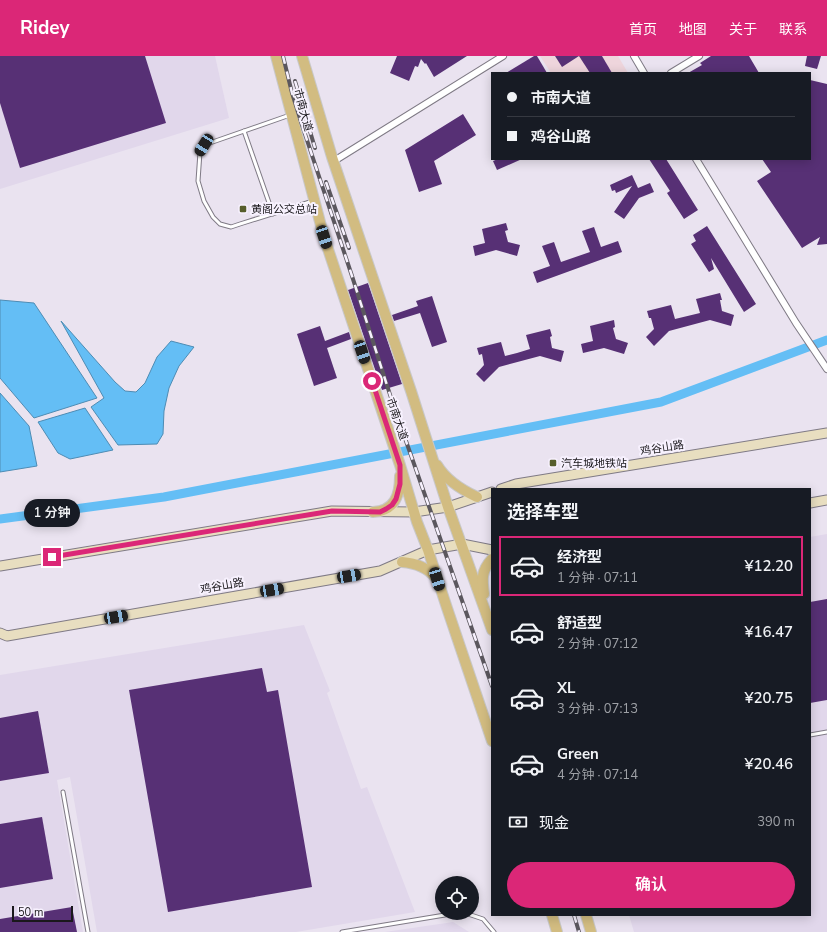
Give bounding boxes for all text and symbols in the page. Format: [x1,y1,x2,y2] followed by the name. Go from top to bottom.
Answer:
[20,15,69,41] text: Ridey
[629,20,657,39] text: 首页
[679,20,707,39] text: 地图
[729,20,757,39] text: 关于
[779,20,807,39] text: 联系
[290,87,316,133] street label: 市南大道
[531,88,591,108] text: 市南大道
[531,127,591,147] text: 鸡谷山路
[193,132,215,158] car
[251,202,317,217] place label: 黄阁公交总站
[238,204,248,214] marker: 黄阁公交总站
[315,224,333,250] car
[353,339,371,365] car
[363,372,381,390] route start
[383,396,411,442] street label: 市南大道
[639,437,685,459] street label: 鸡谷山路
[561,456,627,471] place label: 汽车城地铁站
[548,458,558,468] marker: 汽车城地铁站
[24,499,80,527] callout: 1 分钟
[507,500,579,524] text: 选择车型
[33,504,71,522] text: 1 分钟
[557,547,602,567] text: 经济型
[43,548,61,566] route end
[509,548,545,584] icon: car
[744,556,793,576] text: ¥12.20
[428,566,446,592] car
[336,568,362,584] car
[557,569,638,587] text: 1 分钟 · 07:11
[199,575,245,597] street label: 鸡谷山路
[259,582,285,598] car
[103,609,129,625] car
[557,613,602,633] text: 舒适型
[509,614,545,650] icon: car
[744,622,793,642] text: ¥16.47
[557,635,638,653] text: 2 分钟 · 07:12
[557,678,576,698] text: XL
[509,680,545,716] icon: car
[744,688,793,708] text: ¥20.75
[557,700,638,718] text: 3 分钟 · 07:13
[557,744,599,764] text: Green
[509,746,545,782] icon: car
[744,754,793,774] text: ¥20.46
[557,766,638,784] text: 4 分钟 · 07:14
[507,811,529,833] icon: cash
[539,813,569,833] text: 现金
[757,813,795,831] text: 390 m
[507,862,795,908] button: 确认
[435,876,479,920] map controls
[435,876,479,920] button: locate
[12,904,73,923] scale bar
[18,905,43,920] text: 50 m

